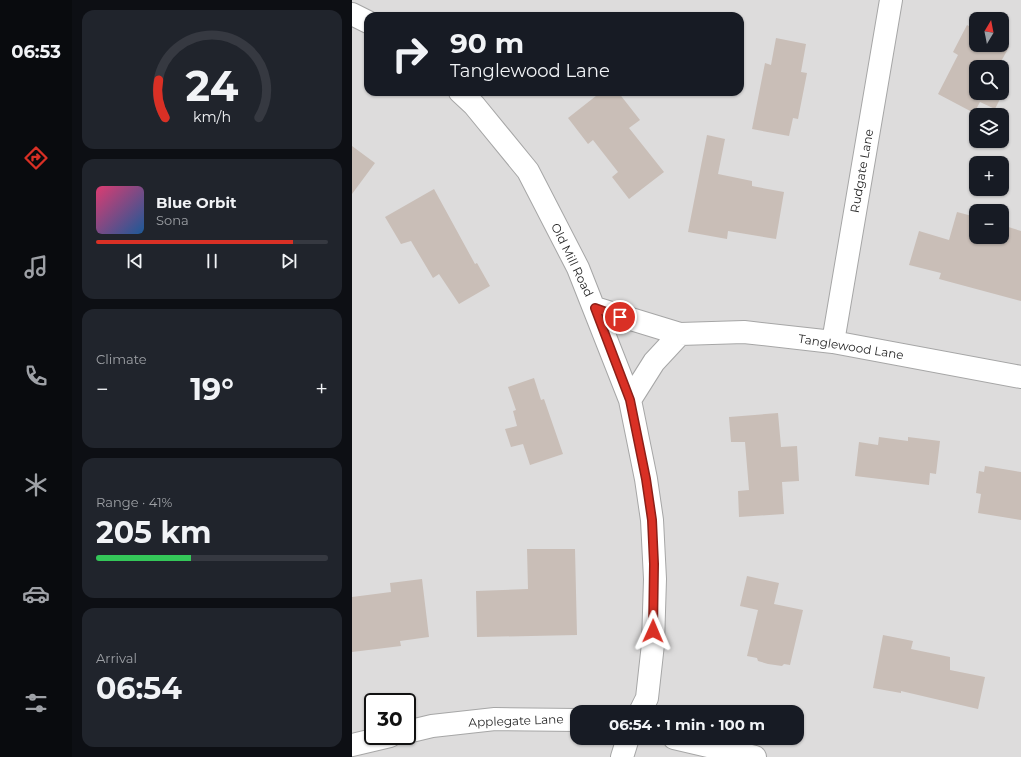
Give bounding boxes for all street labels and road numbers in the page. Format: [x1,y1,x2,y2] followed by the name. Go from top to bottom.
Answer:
[847,128,876,214] street label: Rudgate Lane
[548,220,597,299] street label: Old Mill Road
[797,331,905,362] street label: Tanglewood Lane
[468,711,564,730] street label: Applegate Lane

